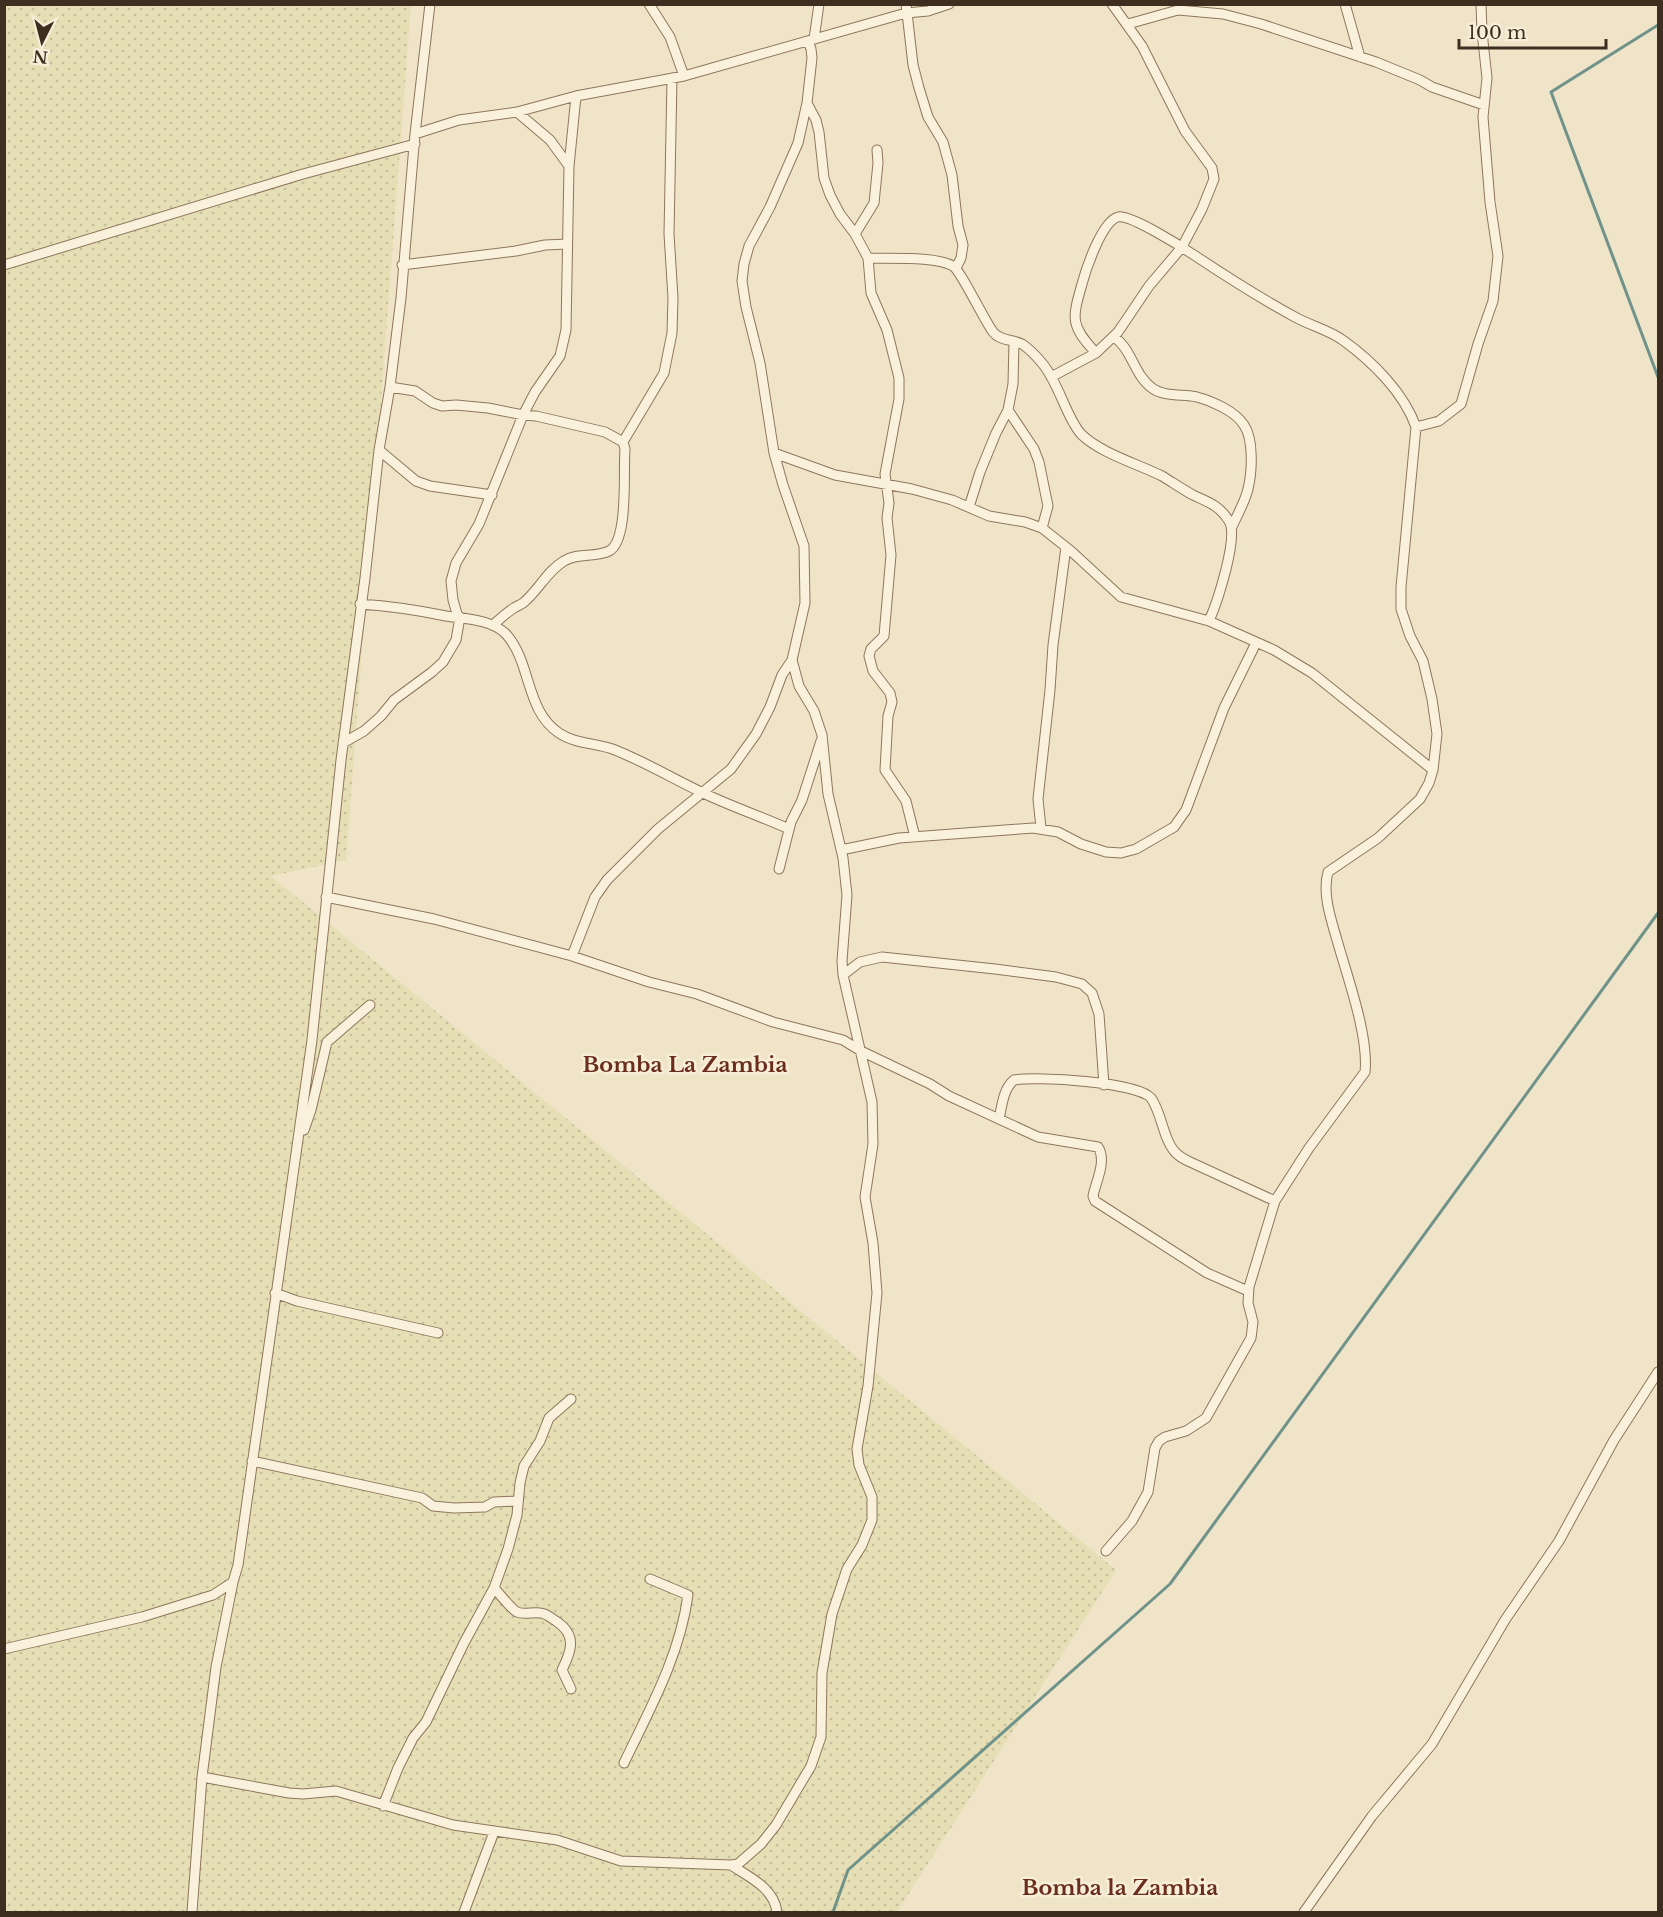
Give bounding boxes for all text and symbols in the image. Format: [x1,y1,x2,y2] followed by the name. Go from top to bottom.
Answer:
[12,12,72,72] north arrow
[1459,12,1606,50] scale bar
[1468,22,1526,44] text: 100 m
[32,46,49,68] text: N
[583,1052,787,1078] district label: Bomba La Zambia
[1022,1875,1218,1901] district label: Bomba la Zambia

